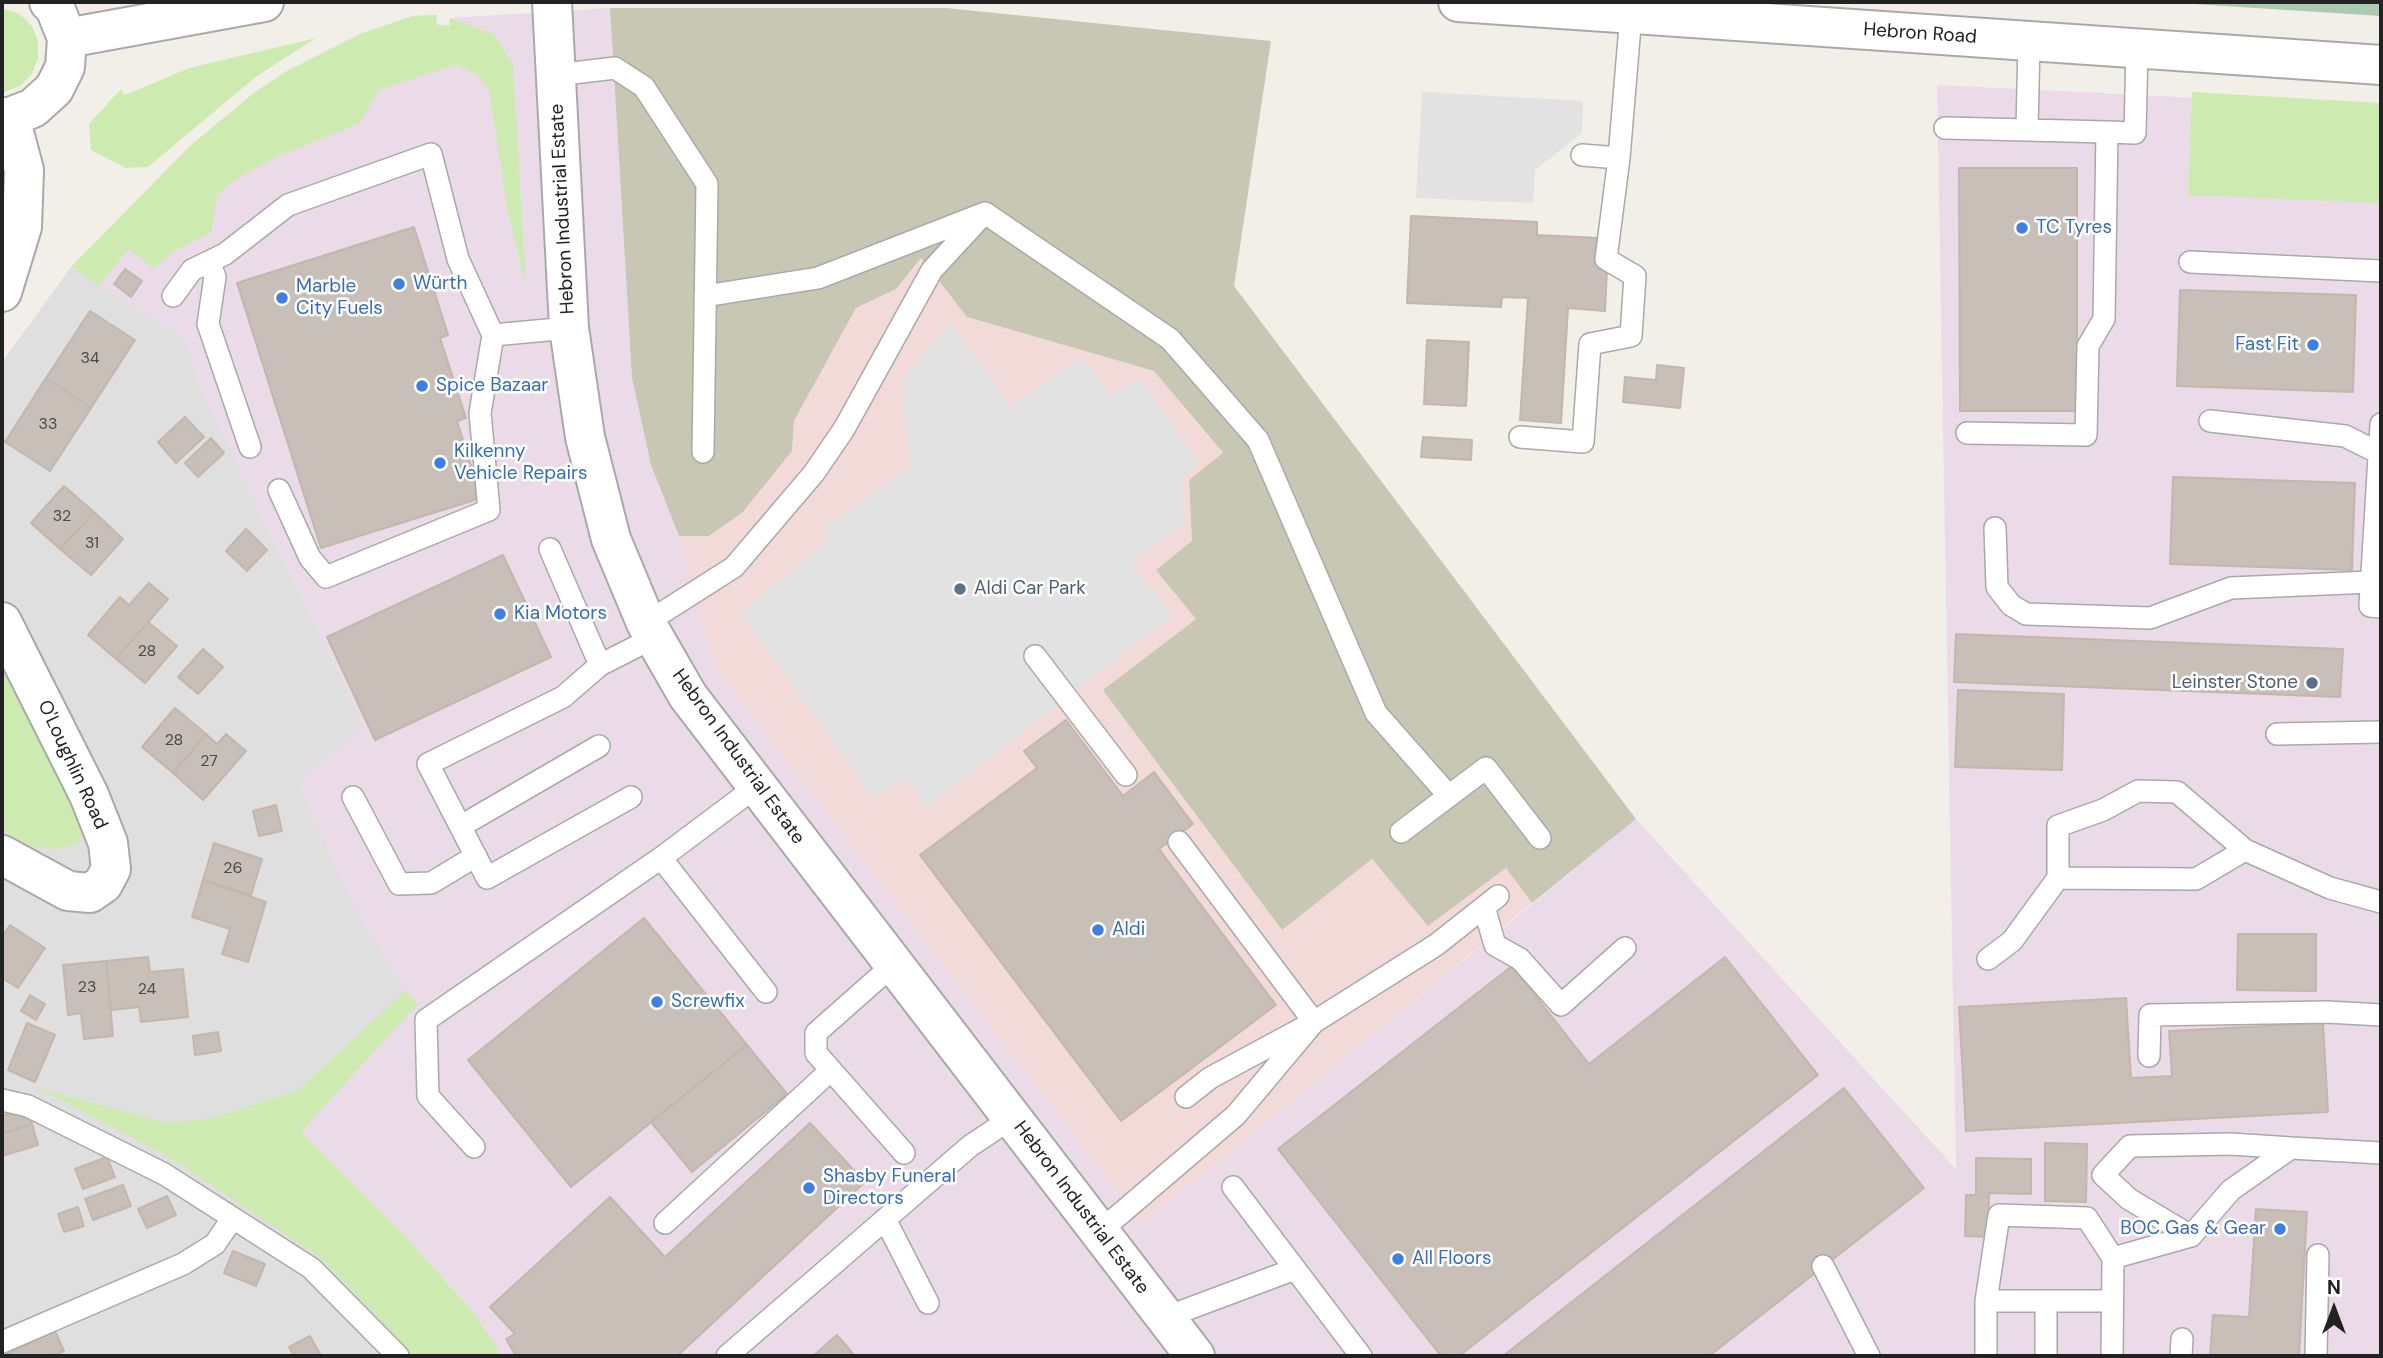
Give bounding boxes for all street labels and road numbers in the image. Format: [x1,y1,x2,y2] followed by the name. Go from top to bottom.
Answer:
[1862,19,1978,49] street label: Hebron Road
[546,103,580,315] street label: Hebron Industrial Estate
[667,665,809,849] street label: Hebron Industrial Estate
[32,697,112,833] street label: O'Loughlin Road
[1008,1117,1154,1299] street label: Hebron Industrial Estate

